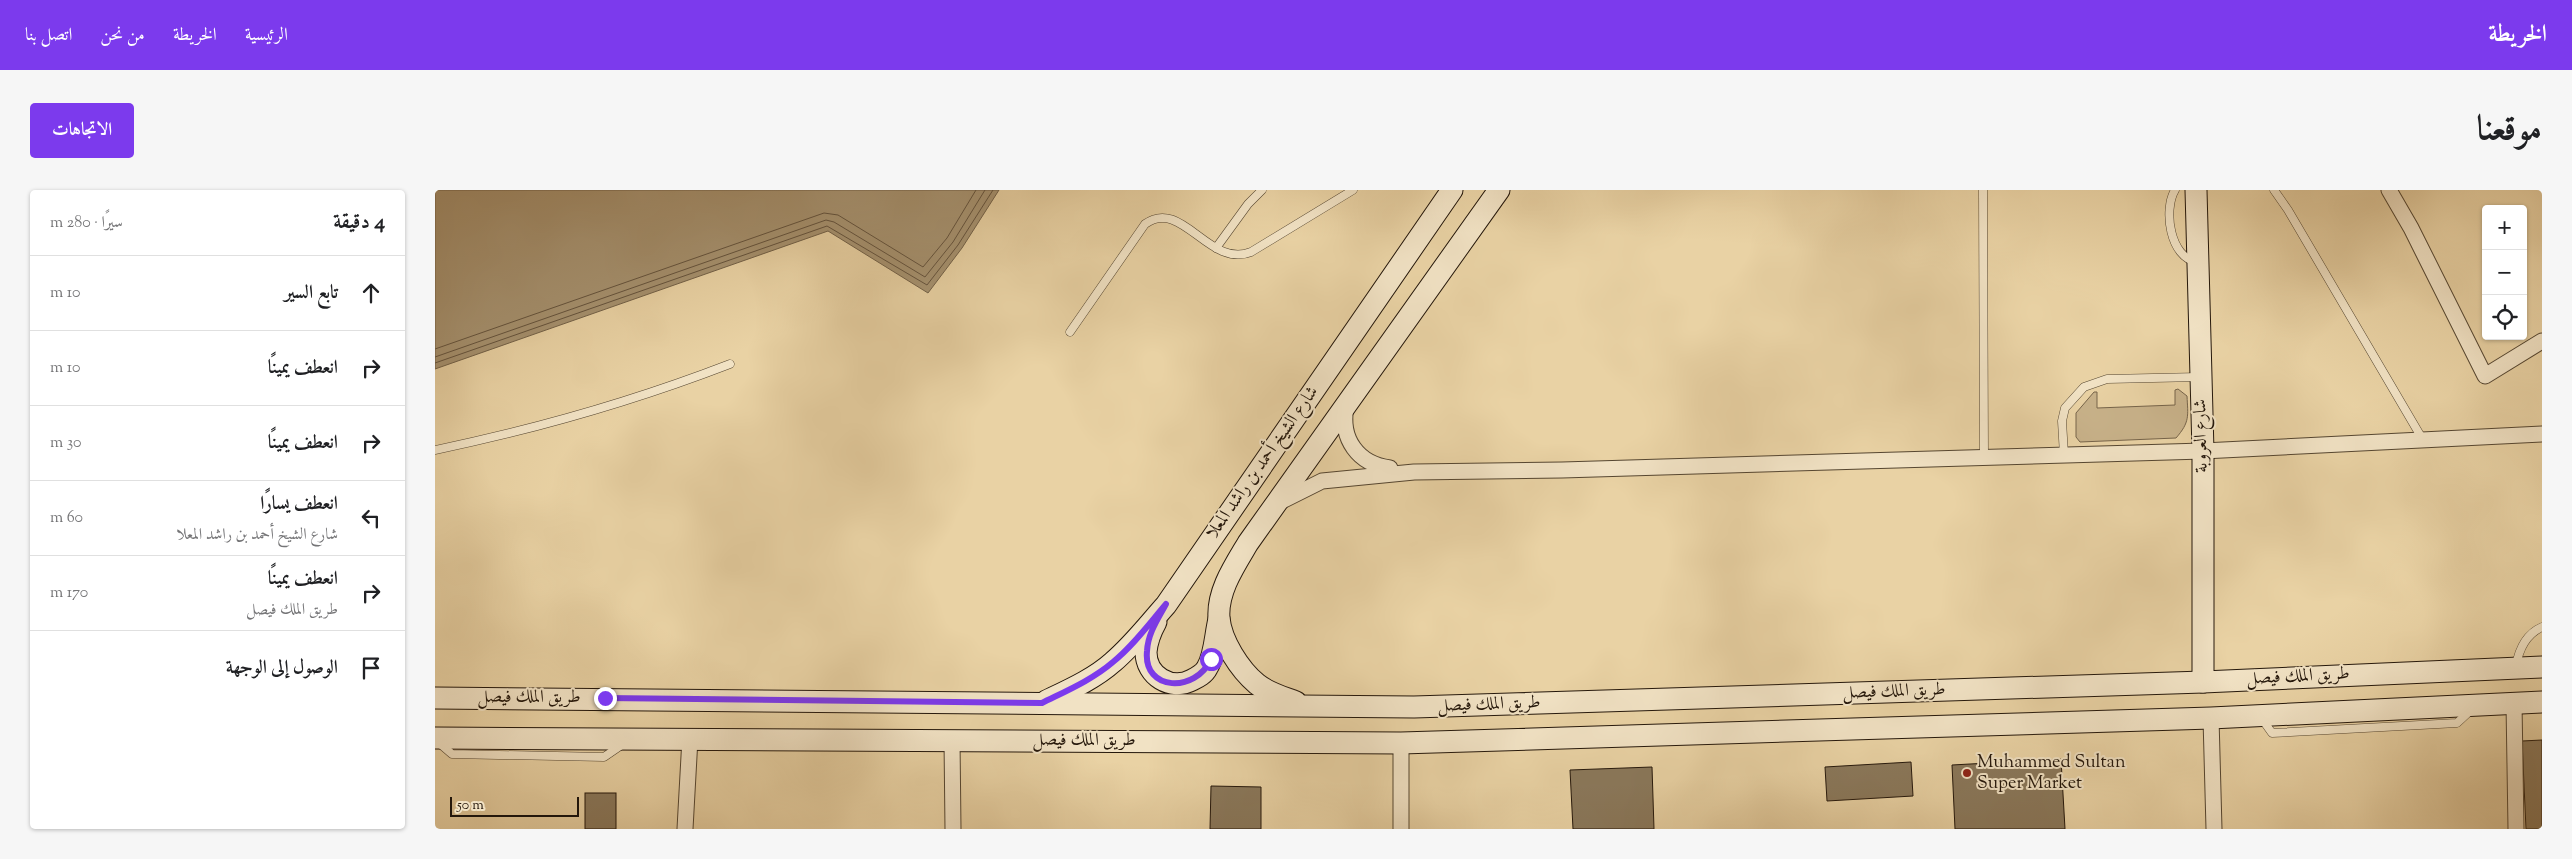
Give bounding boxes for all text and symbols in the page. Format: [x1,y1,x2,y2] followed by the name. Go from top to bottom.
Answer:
[2489,18,2547,52] text: الخريطة
[25,23,72,49] text: اتصل بنا
[100,23,145,49] text: من نحن
[173,23,217,49] text: الخريطة
[245,23,288,49] text: الرئيسية
[30,103,134,158] button: الاتجاهات
[2477,105,2542,156] text: موقعنا
[2482,205,2527,340] map controls
[2482,205,2527,250] button: +
[333,208,385,238] text: 4 دقيقة
[50,212,123,235] text: سيرًا · 280 m
[2482,250,2527,295] button: −
[357,279,385,307] icon: ahead
[284,280,338,307] text: تابع السير
[50,282,80,305] text: 10 m
[2482,295,2527,340] button: locate
[357,354,385,382] icon: right
[268,355,338,382] text: انعطف يمينًا
[50,357,80,380] text: 10 m
[1199,380,1327,546] street label: شارع الشيخ أحمد بن راشد المعلا
[2188,399,2216,473] street label: شارع العروبة
[357,429,385,457] icon: right
[268,430,338,457] text: انعطف يمينًا
[50,432,81,455] text: 30 m
[260,491,338,518] text: انعطف يسارًا
[357,504,385,532] icon: left
[50,507,83,530] text: 60 m
[176,524,338,547] text: شارع الشيخ أحمد بن راشد المعلا
[268,566,338,593] text: انعطف يمينًا
[357,579,385,607] icon: right
[50,582,88,605] text: 170 m
[246,599,338,622] text: طريق الملك فيصل
[1200,648,1223,671] route start
[357,654,385,682] icon: arrive
[226,655,338,682] text: الوصول إلى الوجهة
[2246,661,2350,693] street label: طريق الملك فيصل
[1842,677,1946,707] street label: طريق الملك فيصل
[477,685,581,711] street label: طريق الملك فيصل
[594,687,617,710] route end
[1437,690,1541,720] street label: طريق الملك فيصل
[1032,728,1136,754] street label: طريق الملك فيصل
[1977,750,2126,797] place label: Muhammed Sultan Super Market
[1961,767,1973,779] marker: Muhammed Sultan Super Market
[450,794,579,817] scale bar
[457,796,484,816] text: 50 m

